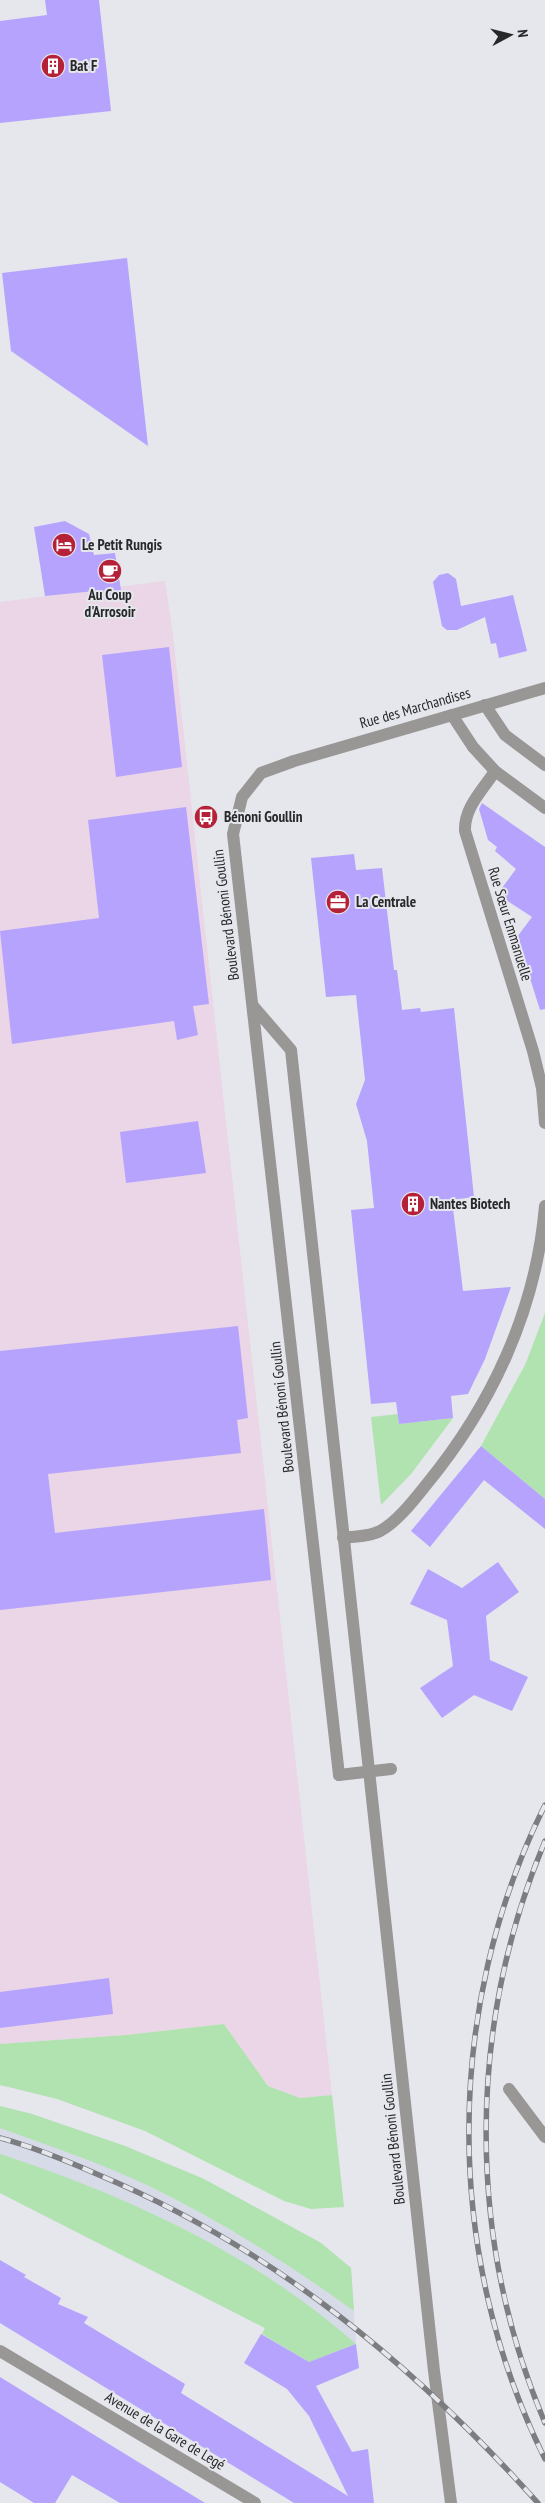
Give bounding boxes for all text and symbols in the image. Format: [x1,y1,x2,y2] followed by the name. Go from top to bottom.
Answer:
[485,10,535,60] north arrow
[514,29,532,38] text: N
[40,53,66,79] building icon: Bat F
[70,56,97,75] place label: Bat F
[51,532,77,558] hotel icon: Le Petit Rungis
[82,535,162,554] place label: Le Petit Rungis
[97,558,123,584] cafe icon: Au Coup d'Arrosoir
[84,585,136,621] place label: Au Coup d'Arrosoir
[357,683,472,732] street label: Rue des Marchandises
[193,804,219,830] bus stop icon: Bénoni Goullin
[224,807,303,826] place label: Bénoni Goullin
[208,849,243,982] street label: Boulevard Bénoni Goullin
[484,865,537,983] street label: Rue Sœur Emmanuelle
[325,889,351,915] office icon: La Centrale
[356,892,416,911] place label: La Centrale
[400,1191,426,1217] building icon: Nantes Biotech
[430,1194,511,1213] place label: Nantes Biotech
[265,1341,298,1474] street label: Boulevard Bénoni Goullin
[376,2073,409,2206] street label: Boulevard Bénoni Goullin
[102,2387,229,2474] street label: Avenue de la Gare de Legé

